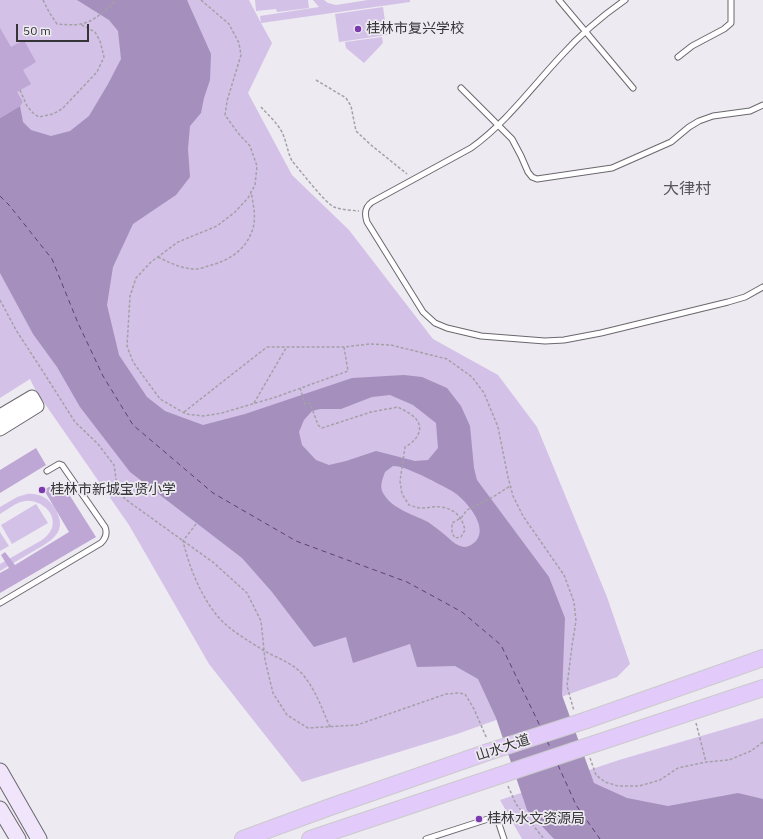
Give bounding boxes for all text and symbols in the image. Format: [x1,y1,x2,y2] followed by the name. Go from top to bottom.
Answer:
[18,16,91,42] scale bar
[366,21,464,37] place label: 桂林市复兴学校
[23,23,51,38] text: 50 m
[353,24,363,34] marker: 桂林市复兴学校
[663,179,711,199] district label: 大律村
[50,482,176,498] place label: 桂林市新城宝贤小学
[37,485,47,495] marker: 桂林市新城宝贤小学
[474,731,532,765] street label: 山水大道
[487,811,585,827] place label: 桂林水文资源局
[474,814,484,824] marker: 桂林水文资源局

